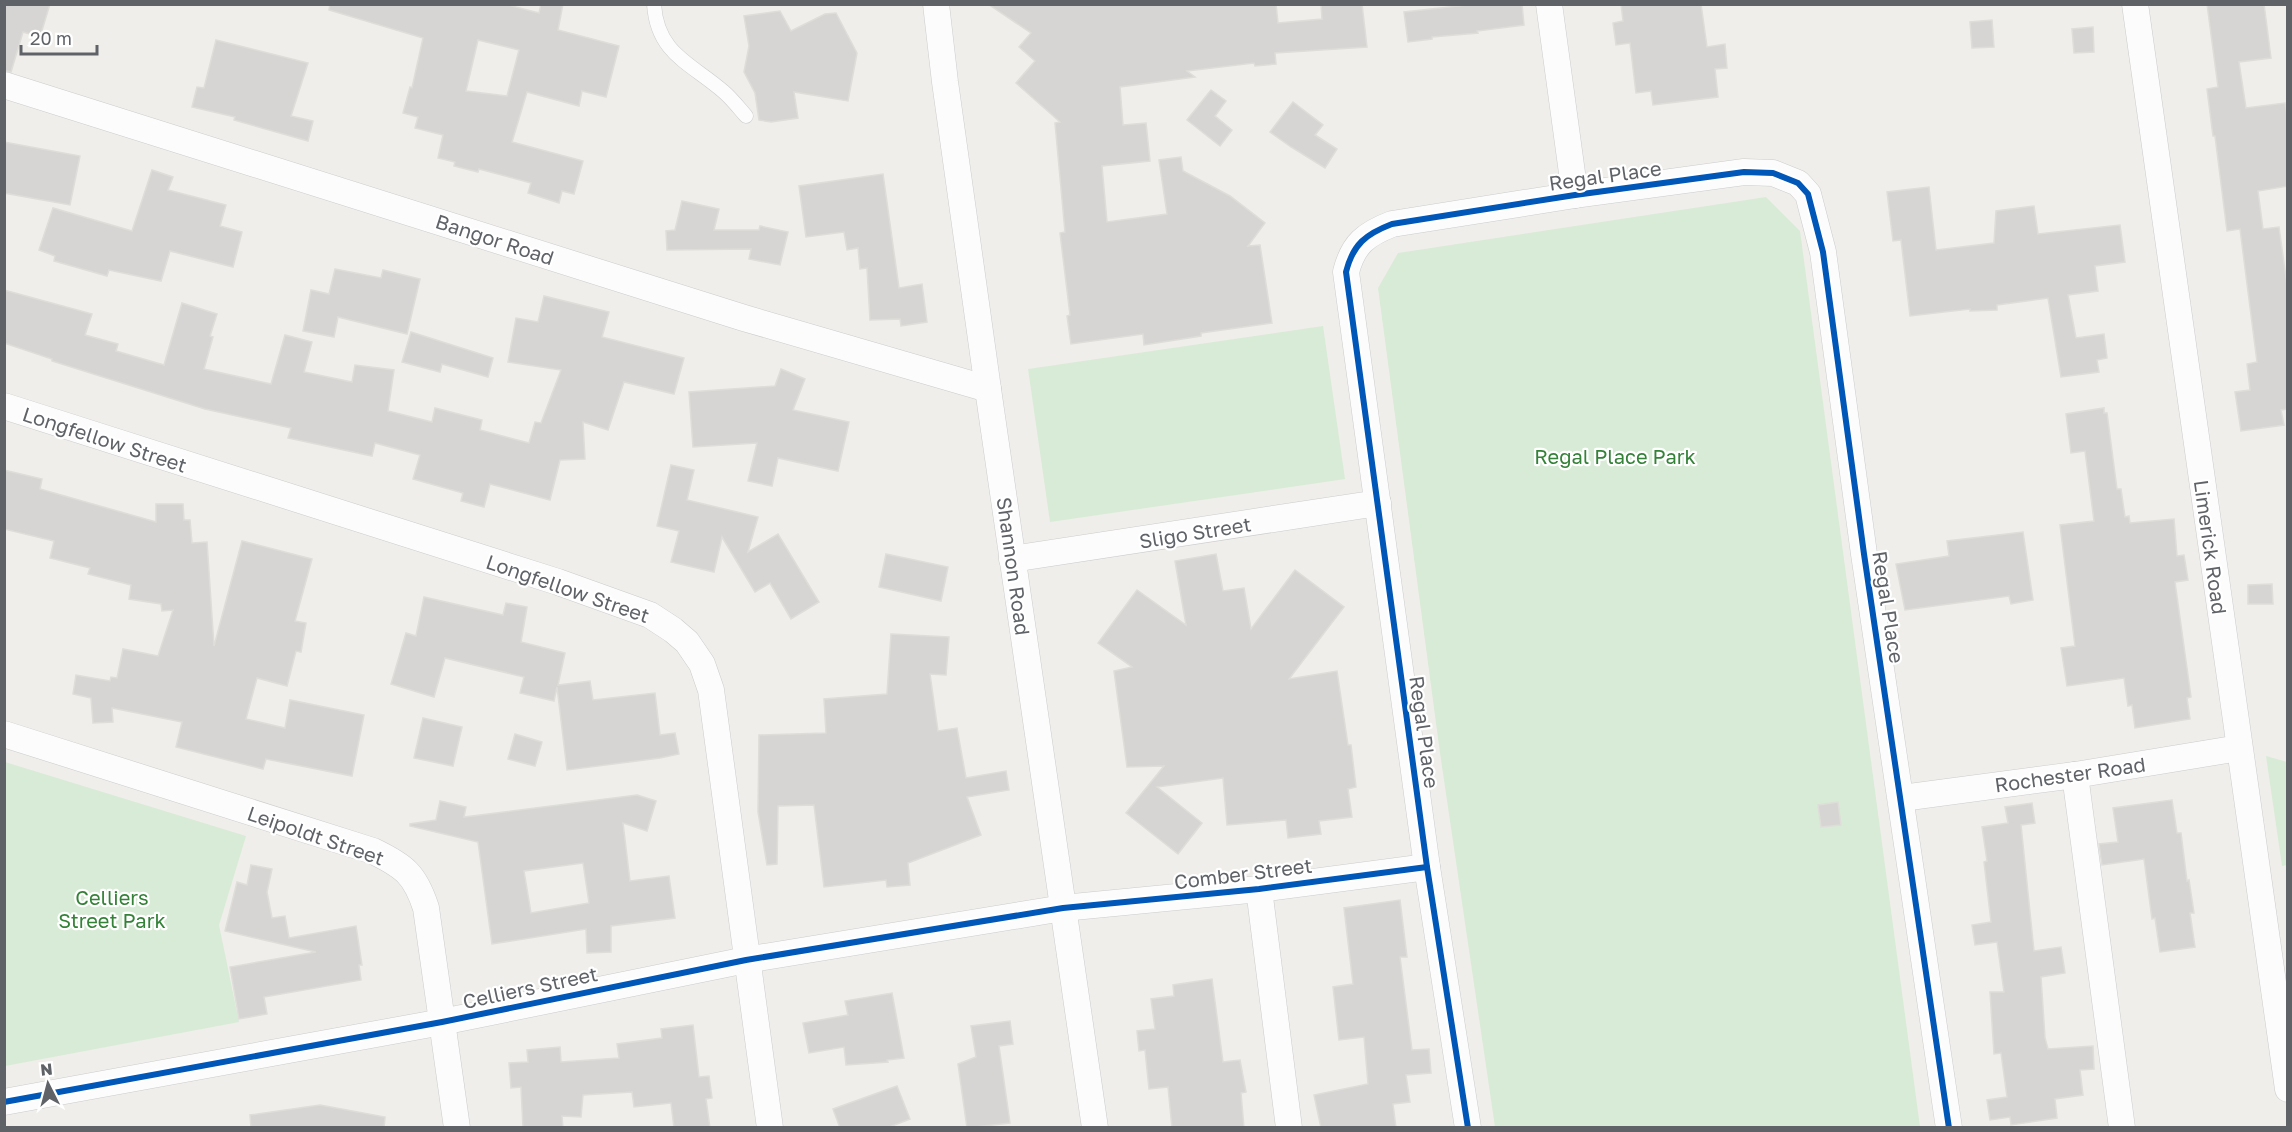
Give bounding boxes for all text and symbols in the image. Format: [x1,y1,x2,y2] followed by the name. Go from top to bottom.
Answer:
[21,18,98,56] scale bar
[30,27,72,49] text: 20 m
[1547,155,1663,195] street label: Regal Place
[433,209,557,269] street label: Bangor Road
[20,401,190,477] street label: Longfellow Street
[1534,444,1696,468] park label: Regal Place Park
[2190,478,2232,616] street label: Limerick Road
[992,495,1036,637] street label: Shannon Road
[1137,511,1253,553] street label: Sligo Street
[483,549,653,627] street label: Longfellow Street
[1868,549,1910,665] street label: Regal Place
[1405,674,1445,790] street label: Regal Place
[1993,752,2147,796] street label: Rochester Road
[244,800,388,870] street label: Leipoldt Street
[1172,853,1314,893] street label: Comber Street
[58,885,166,932] park label: Celliers Street Park
[460,961,600,1013] street label: Celliers Street
[18,1054,78,1114] north arrow
[39,1059,54,1080] text: N

